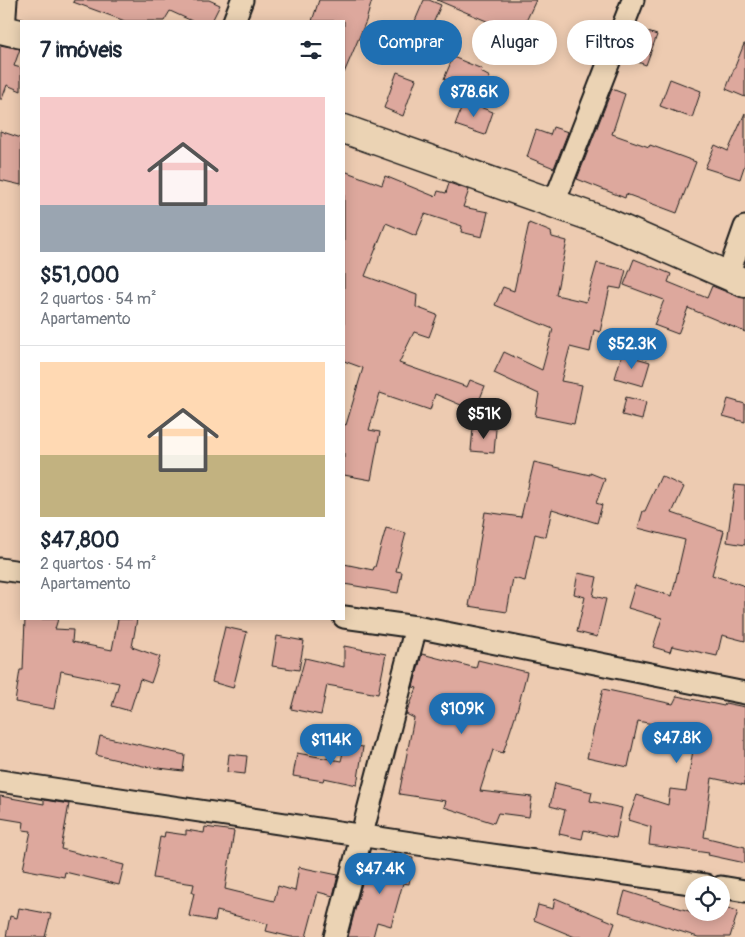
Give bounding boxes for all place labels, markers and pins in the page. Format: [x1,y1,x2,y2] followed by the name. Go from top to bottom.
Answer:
[433,76,515,118] pin: $78.6K
[591,328,673,370] pin: $52.3K
[454,398,514,440] pin: $51K
[427,692,497,735] pin: $109K
[636,722,718,764] pin: $47.8K
[296,724,366,766] pin: $114K
[339,852,421,895] pin: $47.4K

